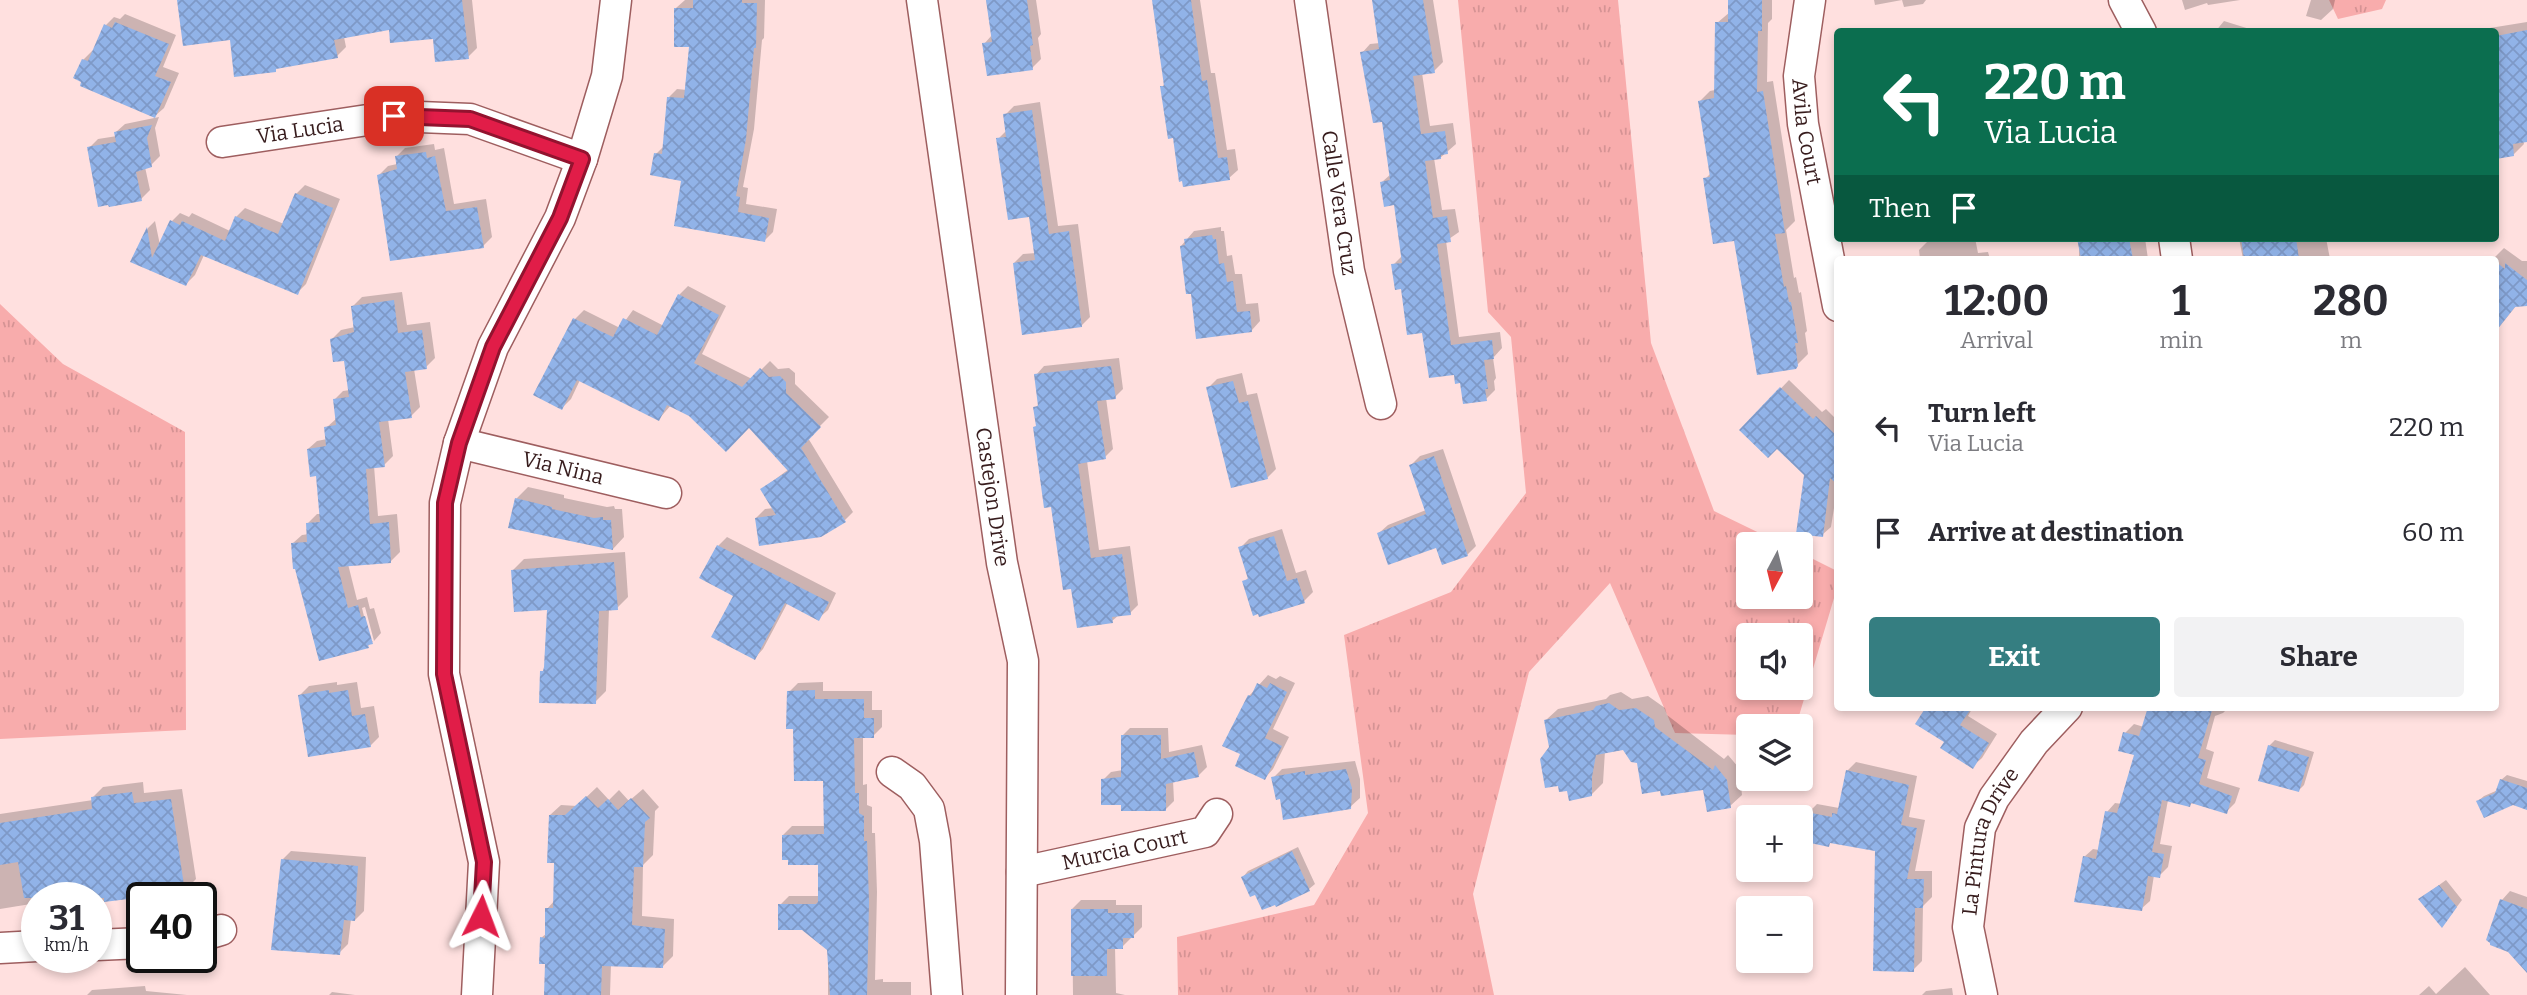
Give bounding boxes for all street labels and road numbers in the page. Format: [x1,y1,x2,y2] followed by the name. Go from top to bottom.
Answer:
[1786,77,1828,188] street label: Avila Court
[255,111,346,150] street label: Via Lucia
[1316,129,1362,277] street label: Calle Vera Cruz
[970,426,1015,568] street label: Castejon Drive
[520,446,607,491] street label: Via Nina
[1957,762,2025,917] street label: La Pintura Drive
[1059,823,1190,876] street label: Murcia Court

